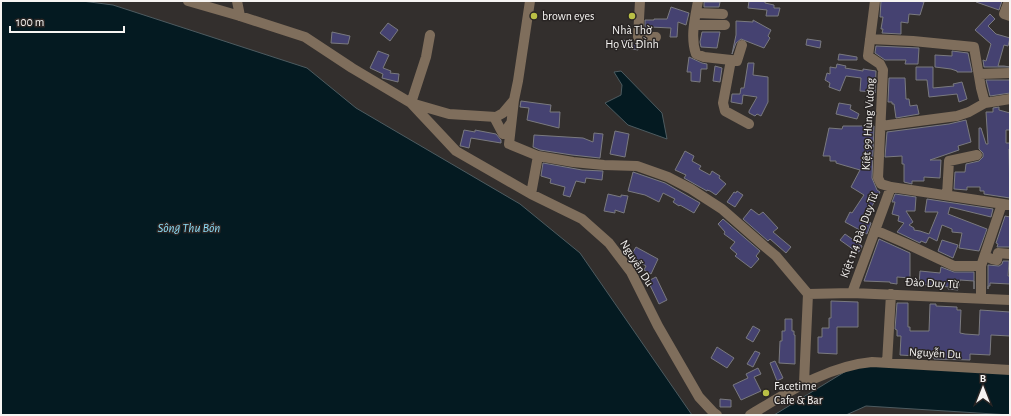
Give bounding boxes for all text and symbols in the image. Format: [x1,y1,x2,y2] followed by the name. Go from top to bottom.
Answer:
[10,8,124,34] scale bar
[542,10,594,23] place label: brown eyes
[529,11,539,21] marker: brown eyes
[627,11,637,21] marker: Nhà Thờ Họ Vũ ĐÌnh
[16,16,44,28] text: 100 m
[605,24,659,50] place label: Nhà Thờ Họ Vũ ĐÌnh
[860,77,876,171] street label: Kiệt 99 Hùng Vương
[838,190,881,280] street label: Kiệt 114 Đào Duy Từ
[158,222,220,235] water label: Sông Thu Bồn
[617,237,657,289] street label: Nguyễn Du
[905,276,960,291] street label: Đào Duy Từ
[909,345,961,361] street label: Nguyễn Du
[963,368,1003,408] north arrow
[980,373,987,384] text: B
[774,380,823,406] place label: Facetime Cafe & Bar
[761,388,771,398] marker: Facetime Cafe & Bar

